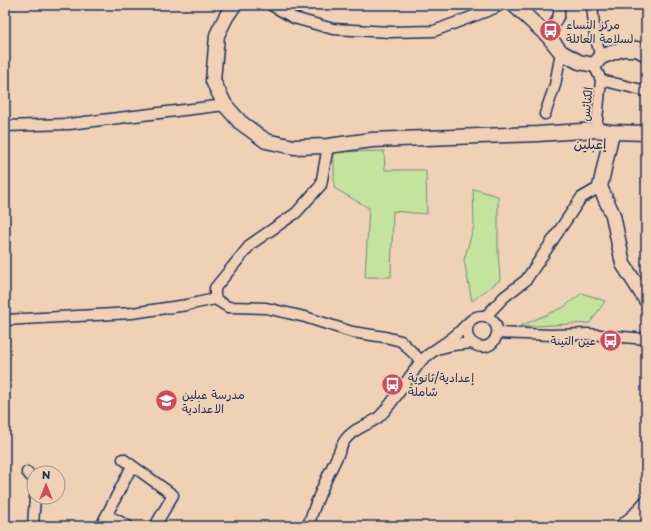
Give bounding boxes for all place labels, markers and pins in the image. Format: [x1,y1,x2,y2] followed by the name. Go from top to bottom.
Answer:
[566,15,633,47] place label: مركز النساء لسلامة العائلة
[537,18,563,44] bus stop icon: مركز النساء لسلامة العائلة
[598,327,624,353] bus stop icon: عين التينة
[551,331,596,349] place label: عين التينة
[408,368,474,400] place label: إعدادية/ثانوية شاملة
[379,371,405,397] bus stop icon: إعدادية/ثانوية شاملة
[182,385,245,417] place label: مدرسة عبلين الاعدادية
[154,388,180,414] school or university icon: مدرسة عبلين الاعدادية

